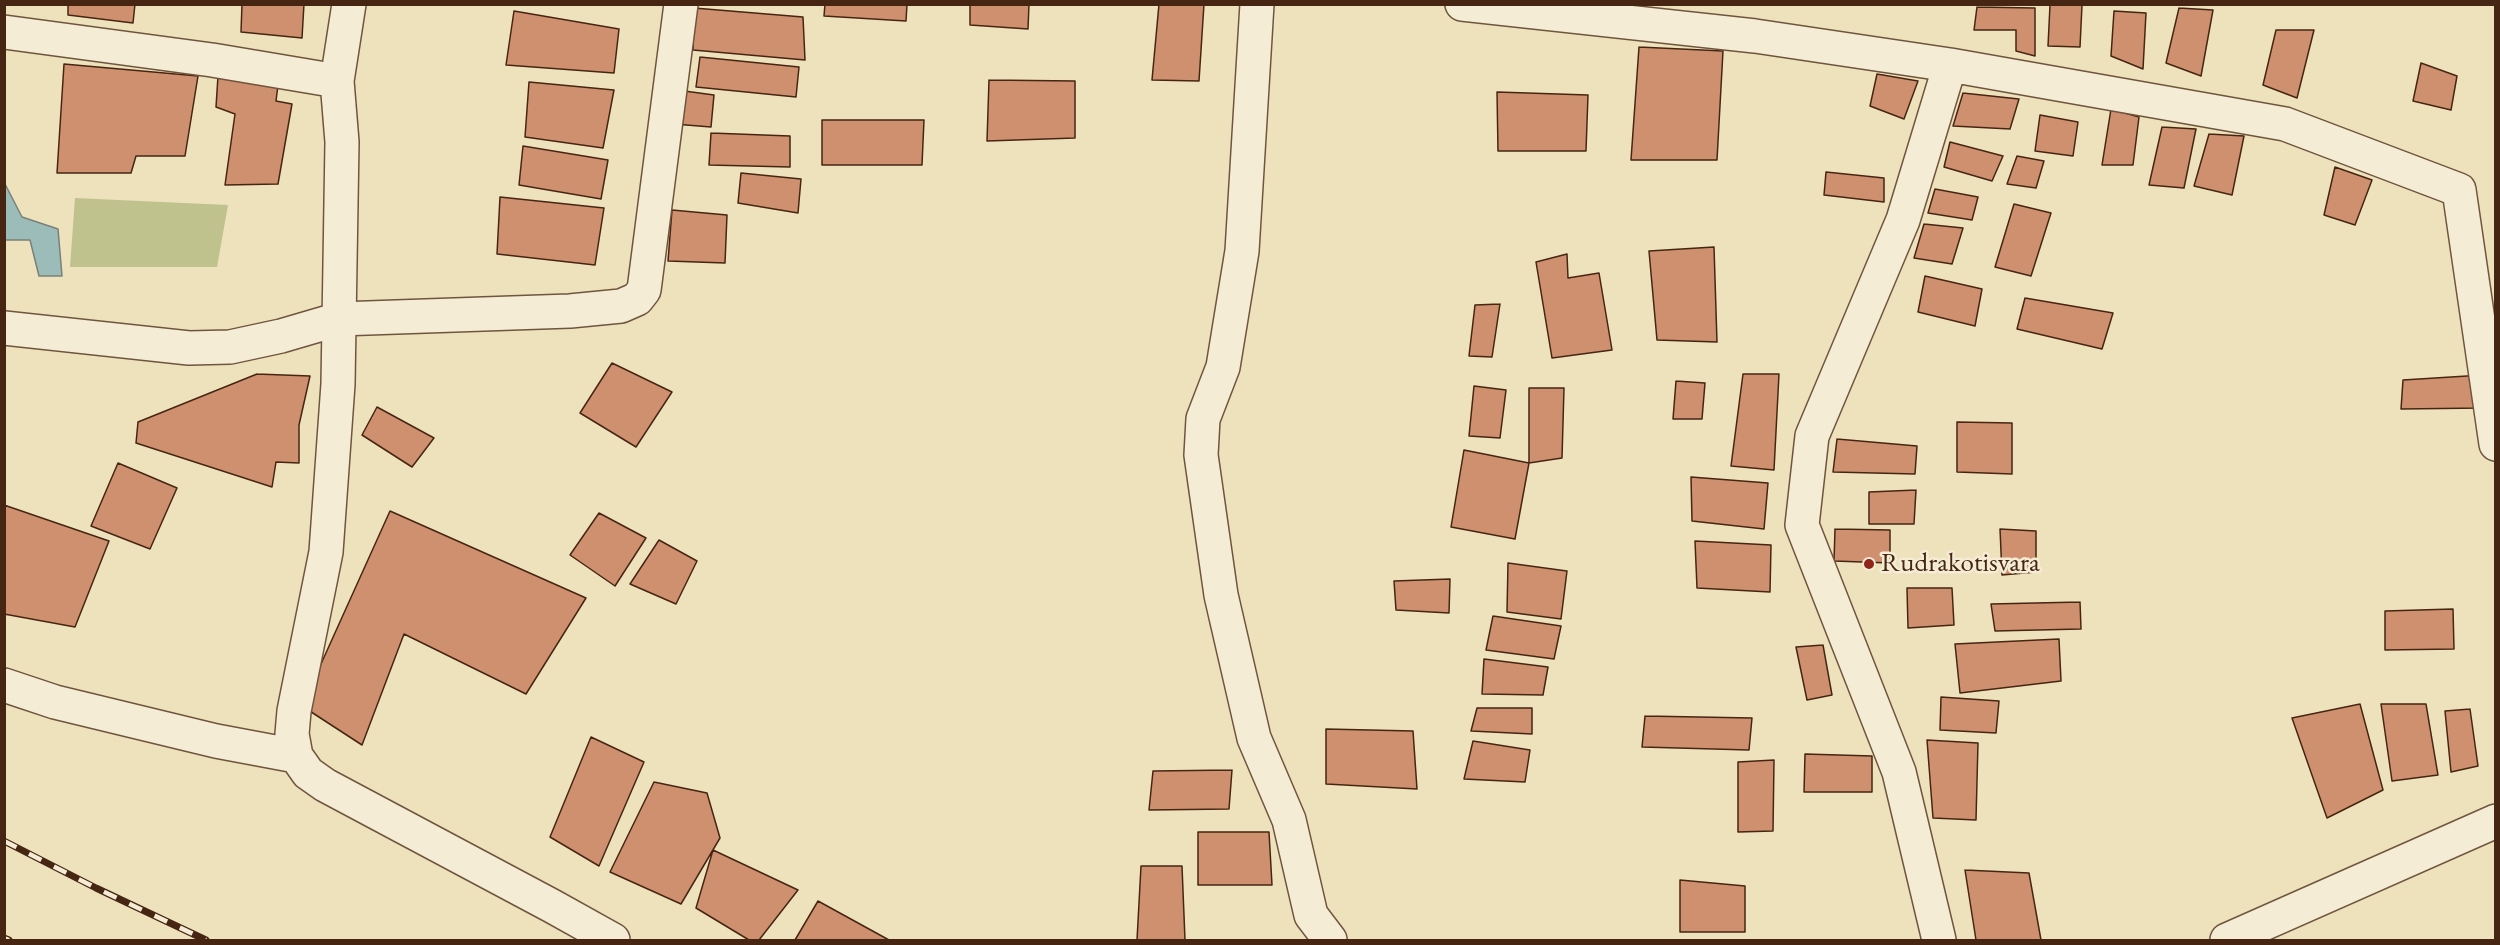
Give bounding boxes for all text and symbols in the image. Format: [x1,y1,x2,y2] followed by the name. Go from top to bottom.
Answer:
[1881,548,2040,580] place label: Rudrakotisvara
[1862,557,1876,571] marker: Rudrakotisvara

